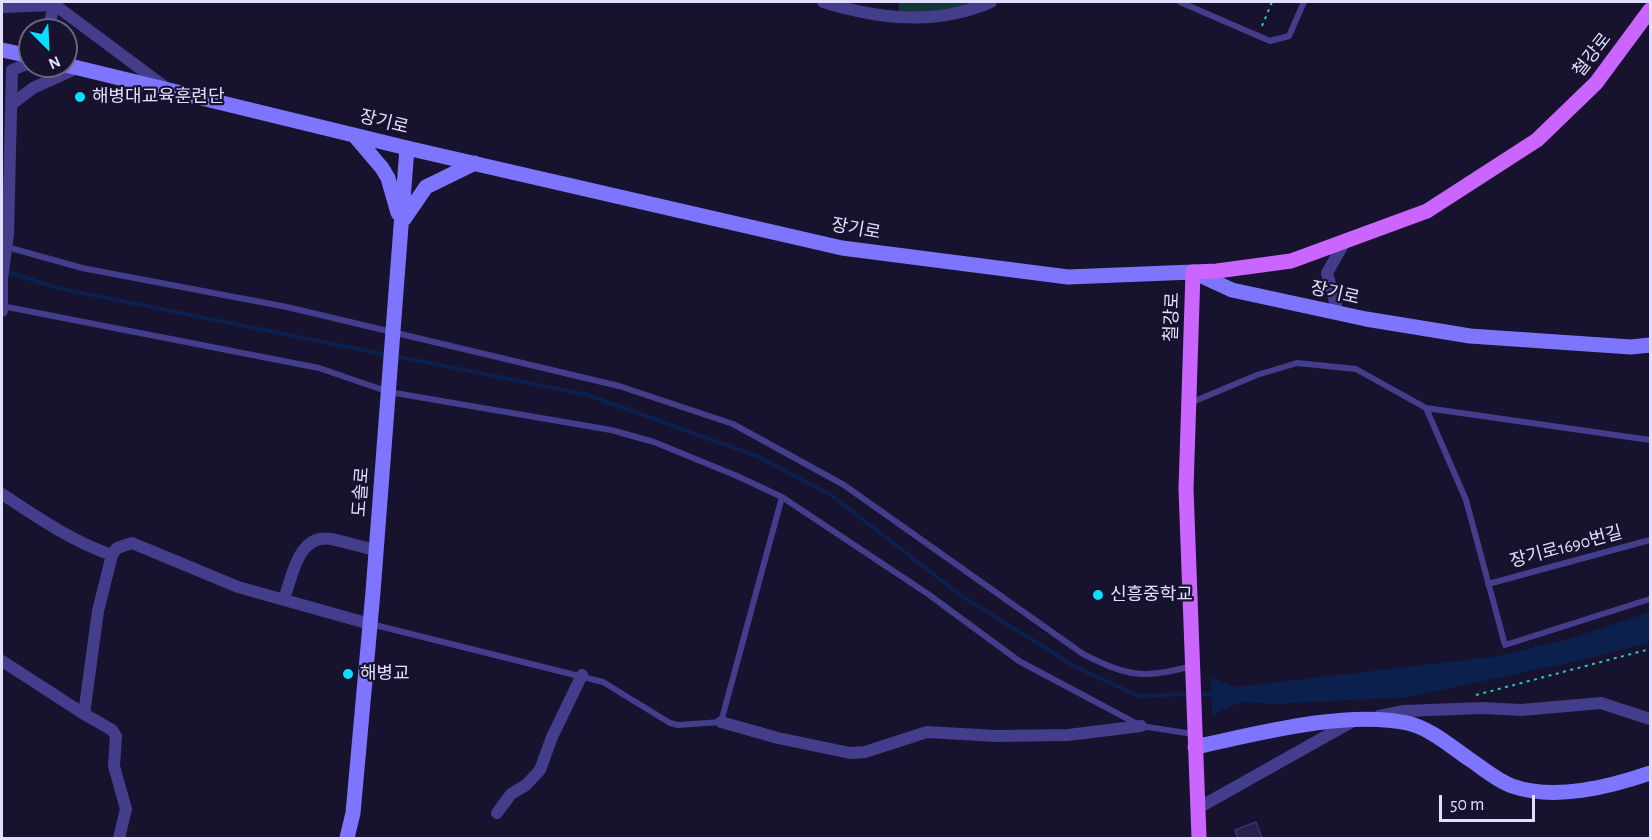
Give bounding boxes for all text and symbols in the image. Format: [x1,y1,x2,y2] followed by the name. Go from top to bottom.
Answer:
[18,18,78,78] north arrow
[1568,29,1616,81] street label: 철강로
[46,53,63,72] text: N
[92,86,224,108] place label: 해병대교육훈련단
[73,90,87,104] marker: 해병대교육훈련단
[357,106,411,138] street label: 장기로
[830,214,882,244] street label: 장기로
[1308,277,1362,309] street label: 장기로
[1160,292,1184,342] street label: 철강로
[348,466,374,518] street label: 도솔로
[1507,522,1625,572] street label: 장기로1690번길
[1110,584,1193,606] place label: 신흥중학교
[1091,588,1105,602] marker: 신흥중학교
[360,663,410,685] place label: 해병교
[341,667,355,681] marker: 해병교
[1442,783,1538,821] scale bar
[1450,796,1484,814] text: 50 m

